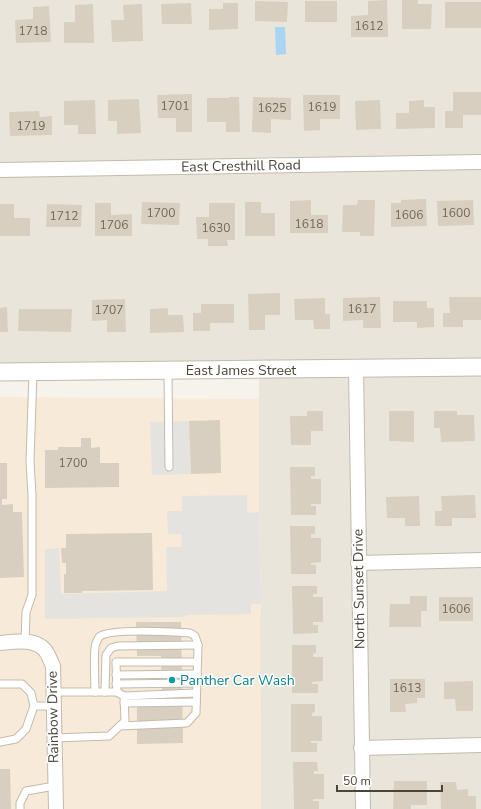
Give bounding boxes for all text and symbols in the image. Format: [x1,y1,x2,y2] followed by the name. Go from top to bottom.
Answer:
[355,18,383,34] house number: 1612
[19,23,47,39] house number: 1718
[161,98,189,114] house number: 1701
[308,99,336,115] house number: 1619
[258,100,286,116] house number: 1625
[17,118,45,134] house number: 1719
[181,155,301,177] street label: East Cresthill Road
[147,205,175,221] house number: 1700
[442,205,470,221] house number: 1600
[395,207,423,223] house number: 1606
[50,208,78,224] house number: 1712
[295,216,323,232] house number: 1618
[100,217,128,233] house number: 1706
[202,220,230,236] house number: 1630
[348,301,376,317] house number: 1617
[95,302,123,318] house number: 1707
[186,361,296,380] street label: East James Street
[59,455,87,471] house number: 1700
[348,529,370,649] street label: North Sunset Drive
[442,601,470,617] house number: 1606
[43,671,63,763] street label: Rainbow Drive
[180,671,295,690] place label: Panther Car Wash
[167,675,177,685] marker: Panther Car Wash
[393,680,421,696] house number: 1613
[337,767,442,793] scale bar
[343,773,371,789] text: 50 m

